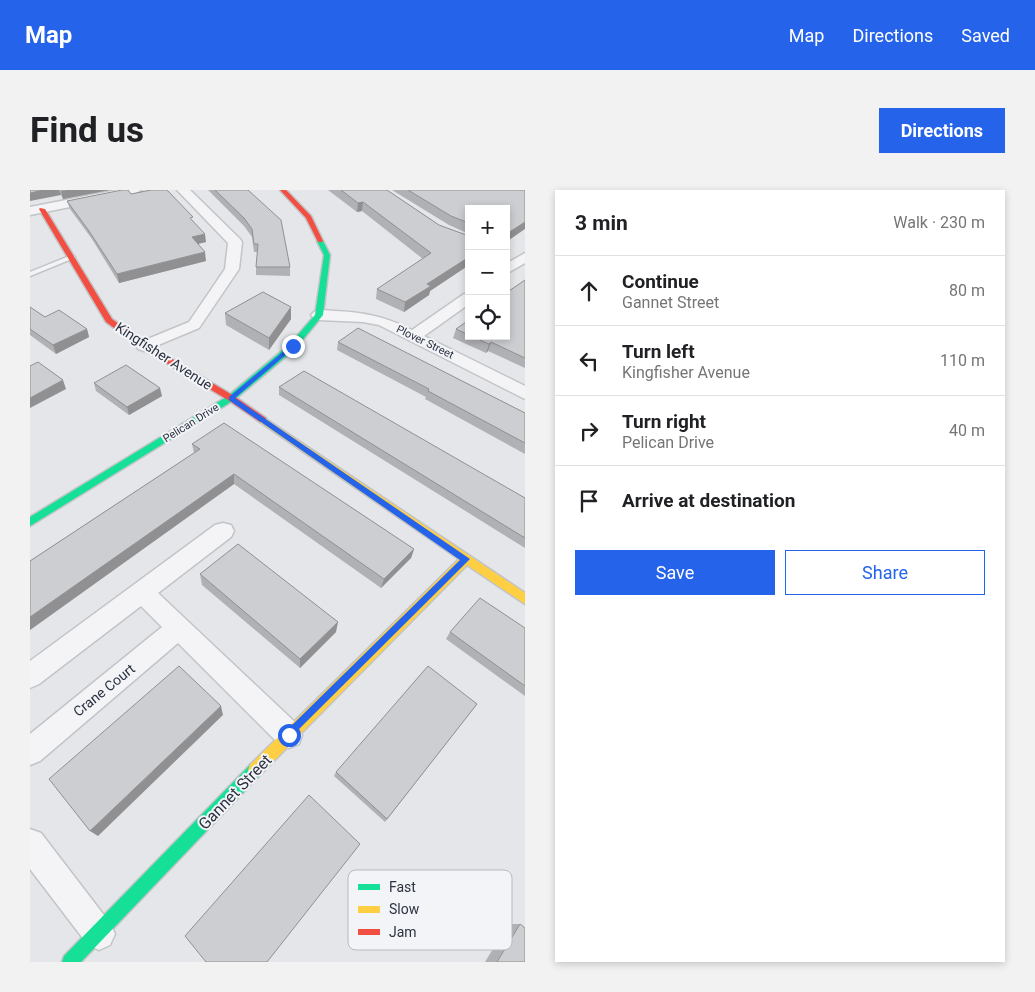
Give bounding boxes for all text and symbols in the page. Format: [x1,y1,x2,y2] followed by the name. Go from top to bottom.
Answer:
[25,21,72,49] text: Map
[789,25,824,46] text: Map
[852,25,933,46] text: Directions
[961,25,1010,46] text: Saved
[879,108,1005,153] button: Directions
[30,110,144,151] text: Find us
[465,205,510,340] map controls
[465,205,510,250] button: +
[575,211,628,235] text: 3 min
[893,213,985,232] text: Walk · 230 m
[465,250,510,295] button: −
[622,270,699,293] text: Continue
[575,277,603,305] icon: ahead
[949,281,985,300] text: 80 m
[622,293,719,312] text: Gannet Street
[465,295,510,340] button: locate
[113,319,215,393] street label: Kingfisher Avenue
[394,322,456,362] street label: Plover Street
[282,335,305,358] route end
[622,340,695,363] text: Turn left
[575,347,603,375] icon: left
[940,351,985,370] text: 110 m
[622,363,750,382] text: Kingfisher Avenue
[161,401,221,445] street label: Pelican Drive
[622,410,706,433] text: Turn right
[575,417,603,445] icon: right
[949,421,985,440] text: 40 m
[622,433,714,452] text: Pelican Drive
[575,487,603,515] icon: arrive
[622,489,795,512] text: Arrive at destination
[575,550,775,595] button: Save
[785,550,985,595] button: Share
[70,660,138,720] street label: Crane Court
[278,724,301,747] route start
[194,750,276,834] street label: Gannet Street
[348,870,512,950] legend
[389,879,416,895] text: Fast
[389,901,420,917] text: Slow
[389,924,417,940] text: Jam

